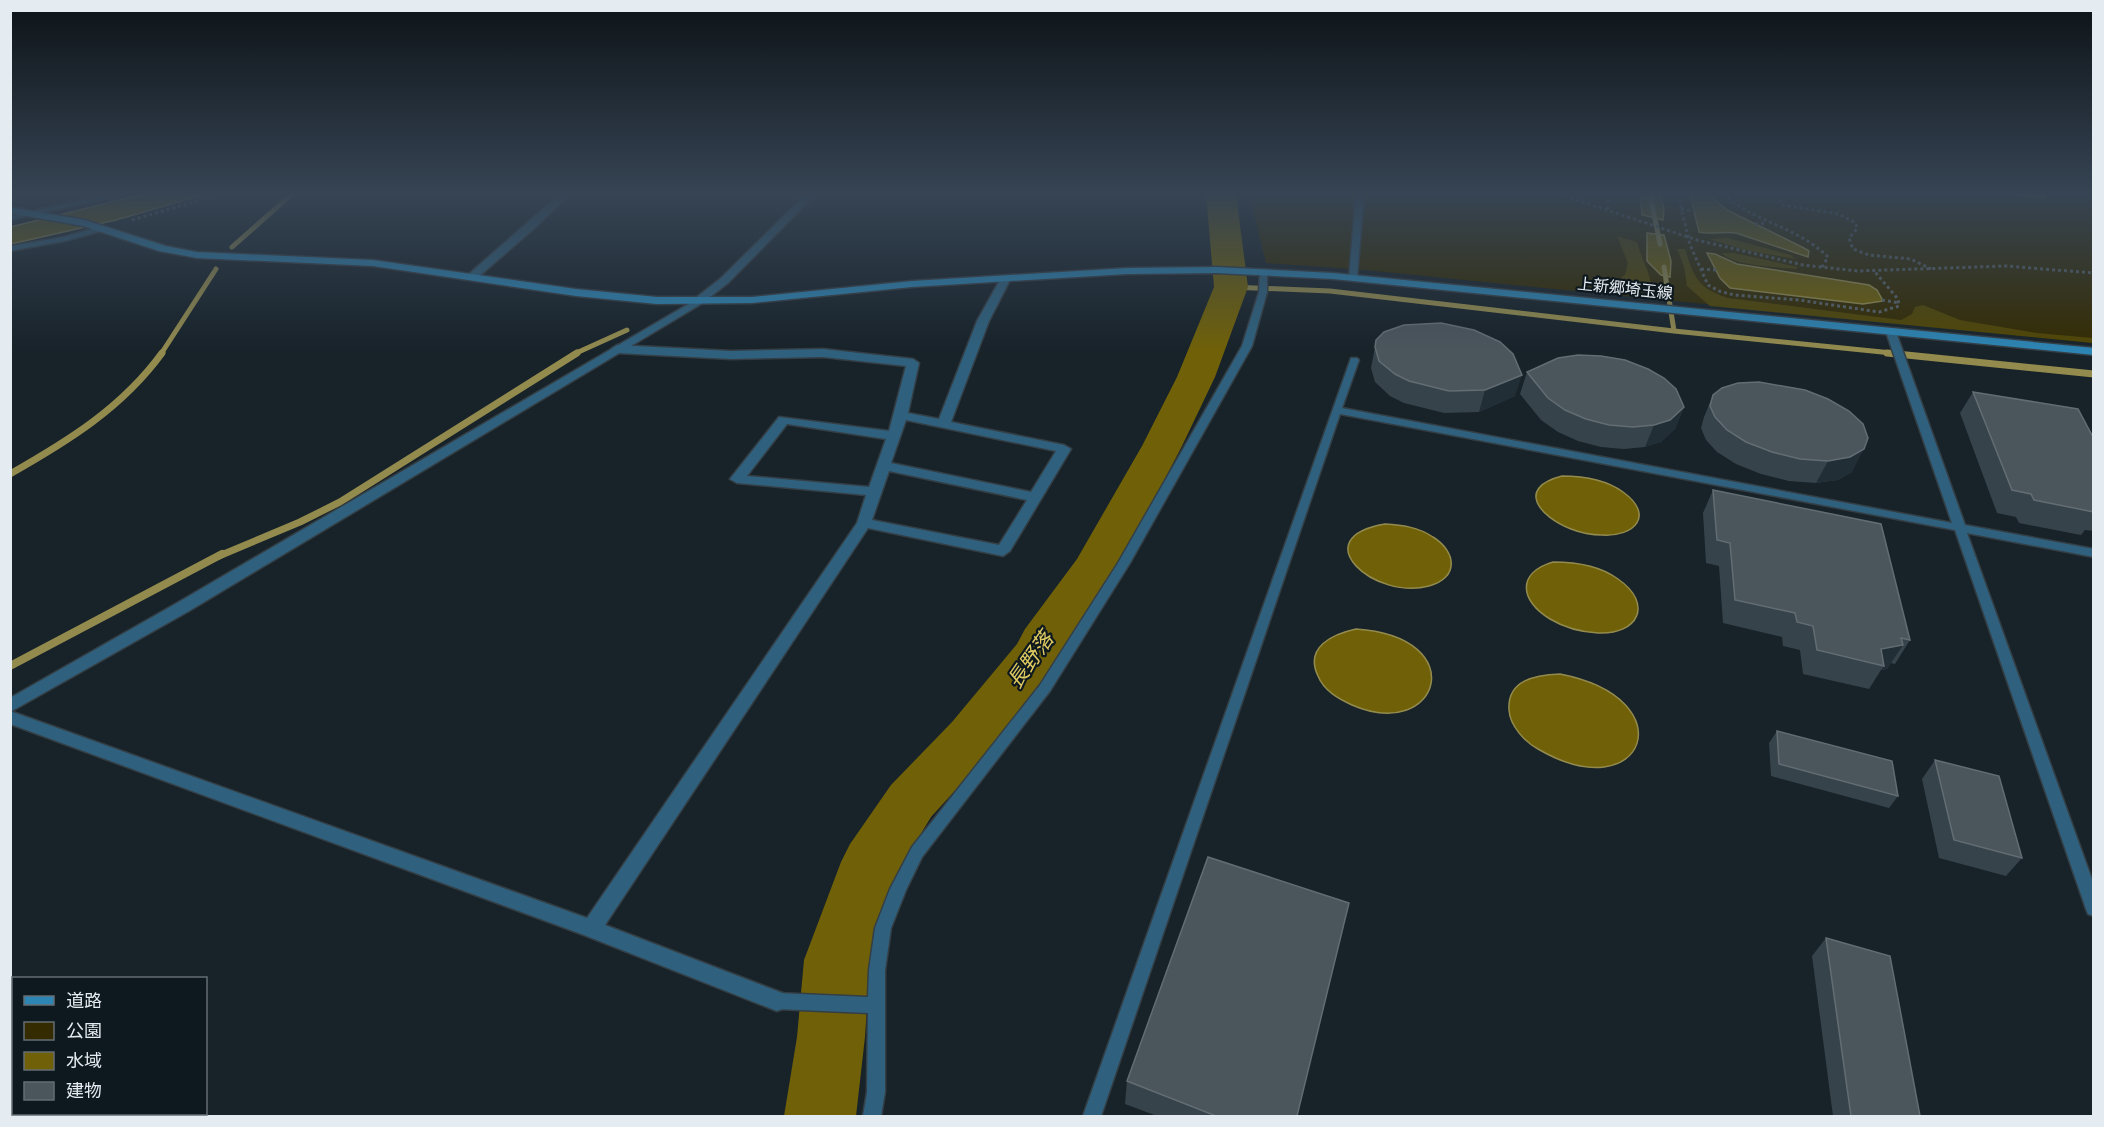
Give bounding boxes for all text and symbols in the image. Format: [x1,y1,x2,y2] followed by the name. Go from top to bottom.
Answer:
[1576,272,1674,304] street label: 上新郷埼玉線
[1000,623,1062,694] water label: 長野落
[12,977,207,1115] legend
[66,988,102,1013] text: 道路
[66,1018,102,1043] text: 公園
[66,1048,102,1073] text: 水域
[66,1078,102,1103] text: 建物

